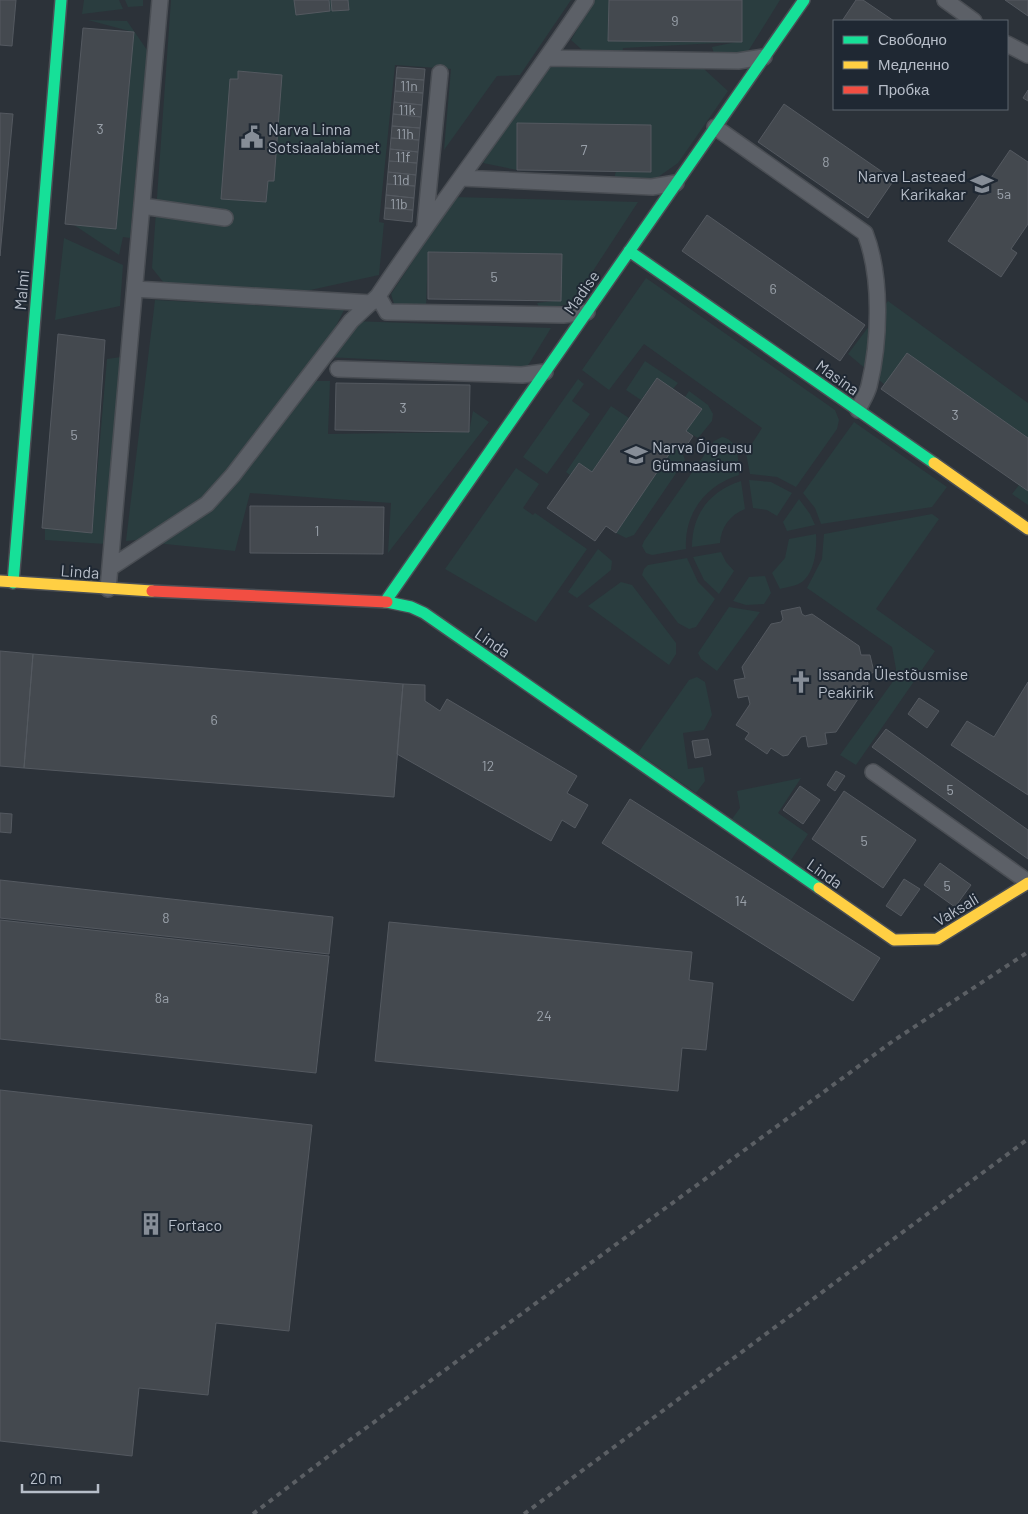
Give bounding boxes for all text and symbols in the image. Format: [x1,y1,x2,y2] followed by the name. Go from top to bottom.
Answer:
[671,12,679,29] house number: 9
[833,20,1008,110] legend
[878,30,947,48] text: Свободно
[878,55,949,73] text: Медленно
[400,77,418,94] house number: 11n
[878,80,930,98] text: Пробка
[399,101,415,118] house number: 11k
[268,119,380,156] place label: Narva Linna Sotsiaalabiamet
[96,120,104,137] house number: 3
[239,124,265,150] public building icon: Narva Linna Sotsiaalabiamet
[396,125,414,142] house number: 11h
[581,141,588,158] house number: 7
[396,148,410,165] house number: 11f
[822,153,830,170] house number: 8
[858,166,966,203] place label: Narva Lasteaed Karikakar
[392,171,410,188] house number: 11d
[969,171,995,197] school or university icon: Narva Lasteaed Karikakar
[997,185,1011,202] house number: 5a
[390,195,408,212] house number: 11b
[559,267,603,317] street label: Madise
[490,268,498,285] house number: 5
[10,269,32,311] street label: Malmi
[769,280,777,297] house number: 6
[813,355,863,399] street label: Masina
[399,399,407,416] house number: 3
[951,406,959,423] house number: 3
[70,426,78,443] house number: 5
[652,437,752,474] place label: Narva Õigeusu Gümnaasium
[623,442,649,468] school or university icon: Narva Õigeusu Gümnaasium
[315,522,319,539] house number: 1
[60,560,100,582] street label: Linda
[472,623,514,661] street label: Linda
[818,664,968,701] place label: Issanda Ülestõusmise Peakirik
[788,669,814,695] church icon: Issanda Ülestõusmise Peakirik
[210,711,218,728] house number: 6
[482,757,494,774] house number: 12
[946,781,954,798] house number: 5
[860,832,868,849] house number: 5
[804,854,846,892] street label: Linda
[943,877,951,894] house number: 5
[930,888,982,930] street label: Vaksali
[735,892,747,909] house number: 14
[162,909,170,926] house number: 8
[155,989,169,1006] house number: 8a
[536,1007,552,1024] house number: 24
[138,1211,164,1237] building icon: Fortaco
[168,1215,222,1234] place label: Fortaco
[22,1462,99,1494] scale bar
[30,1469,62,1487] text: 20 m

